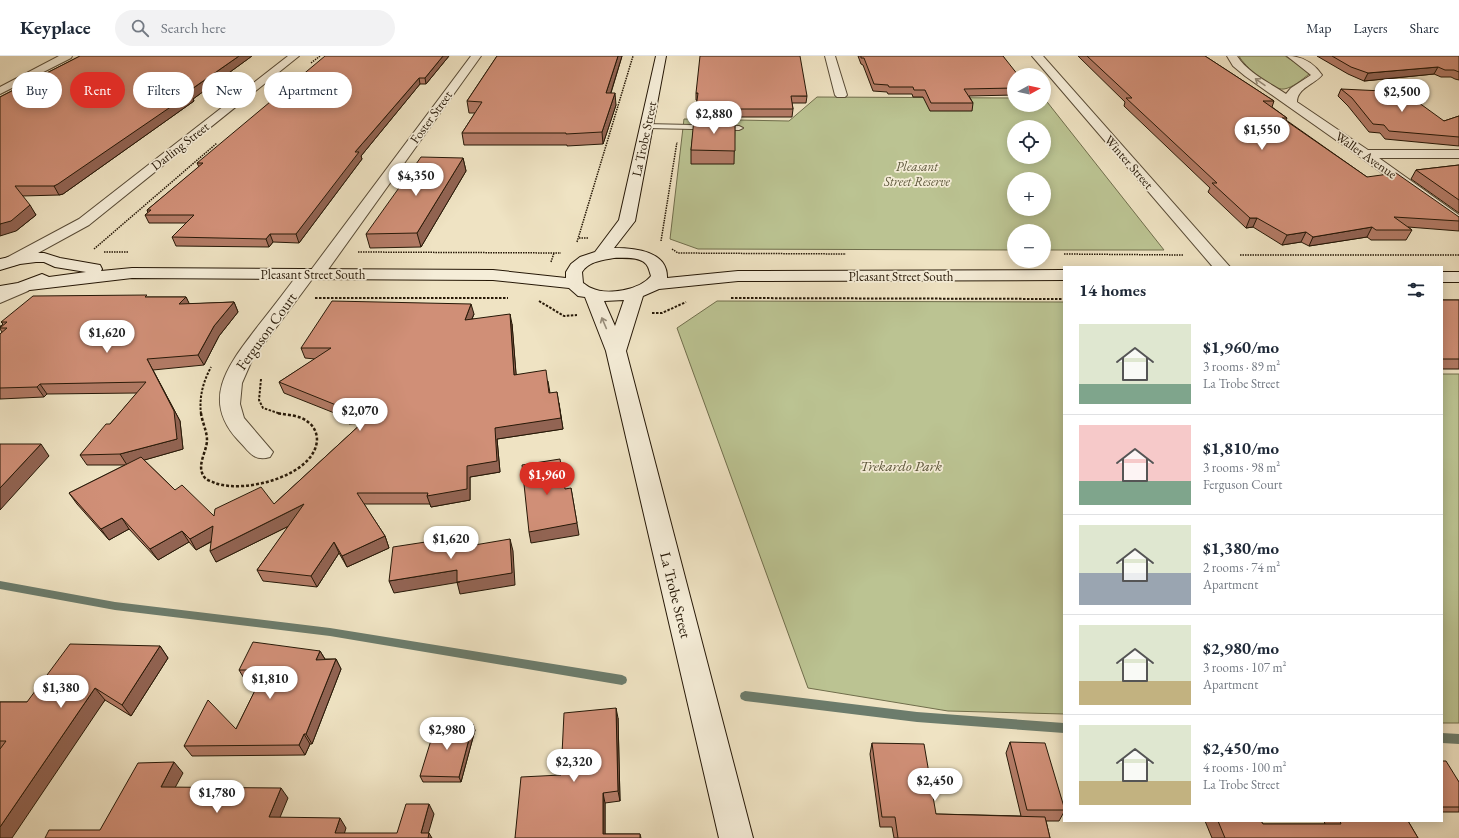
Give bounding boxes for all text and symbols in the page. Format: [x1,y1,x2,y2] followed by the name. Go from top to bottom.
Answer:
[115,10,395,46] search box
[20,15,91,40] text: Keyplace
[129,17,151,39] icon: search
[161,18,226,37] text: Search here
[1306,19,1331,37] text: Map
[1353,19,1388,37] text: Layers
[1410,19,1439,37] text: Share
[1007,68,1051,112] north arrow
[1007,68,1051,268] map controls
[12,72,62,108] chip: Buy
[70,72,125,108] chip: Rent
[133,72,194,108] chip: Filters
[202,72,256,108] chip: New
[264,72,352,108] chip: Apartment
[1255,77,1266,86] one-way arrow
[1369,79,1435,113] pin: $2,500
[1384,83,1420,100] text: $2,500
[406,87,456,147] street label: Foster Street
[628,100,660,178] street label: La Trobe Street
[681,101,747,135] pin: $2,880
[696,105,732,122] text: $2,880
[1229,117,1295,151] pin: $1,550
[147,118,213,174] street label: Darling Street
[1007,120,1051,164] button: locate
[1244,121,1280,138] text: $1,550
[1332,128,1400,182] street label: Waller Avenue
[1101,131,1157,193] street label: Winter Street
[883,158,951,190] park label: Pleasant Street Reserve
[383,163,449,197] pin: $4,350
[398,167,434,184] text: $4,350
[1007,172,1051,216] button: +
[1007,224,1051,268] button: −
[261,266,366,283] street label: Pleasant Street South
[849,268,954,285] street label: Pleasant Street South
[1079,279,1146,301] text: 14 homes
[1405,279,1427,301] icon: filters
[231,288,301,374] street label: Ferguson Court
[600,317,607,329] one-way arrow
[74,320,140,354] pin: $1,620
[89,324,125,341] text: $1,620
[1203,336,1279,358] text: $1,960/mo
[1111,340,1159,388] icon: home
[1203,358,1280,375] text: 3 rooms · 89 m²
[1203,375,1280,392] text: La Trobe Street
[327,398,393,432] pin: $2,070
[342,402,378,419] text: $2,070
[1203,437,1279,459] text: $1,810/mo
[1111,441,1159,489] icon: home
[860,456,942,475] park label: Trekardo Park
[1203,459,1280,476] text: 3 rooms · 98 m²
[514,462,580,496] pin: $1,960
[529,466,565,483] text: $1,960
[1203,476,1282,493] text: Ferguson Court
[418,526,484,560] pin: $1,620
[433,530,469,547] text: $1,620
[1203,537,1279,559] text: $1,380/mo
[1111,541,1159,589] icon: home
[656,550,696,640] street label: La Trobe Street
[1203,559,1280,576] text: 2 rooms · 74 m²
[1203,576,1258,593] text: Apartment
[1203,637,1279,659] text: $2,980/mo
[1111,641,1159,689] icon: home
[1203,659,1287,676] text: 3 rooms · 107 m²
[237,666,303,700] pin: $1,810
[252,670,288,687] text: $1,810
[28,675,94,709] pin: $1,380
[1203,676,1258,693] text: Apartment
[43,679,79,696] text: $1,380
[414,717,480,751] pin: $2,980
[429,721,465,738] text: $2,980
[1203,737,1279,759] text: $2,450/mo
[1111,741,1159,789] icon: home
[541,749,607,783] pin: $2,320
[556,753,592,770] text: $2,320
[1203,759,1287,776] text: 4 rooms · 100 m²
[902,768,968,802] pin: $2,450
[917,772,953,789] text: $2,450
[1203,776,1280,793] text: La Trobe Street
[184,780,250,814] pin: $1,780
[199,784,235,801] text: $1,780

